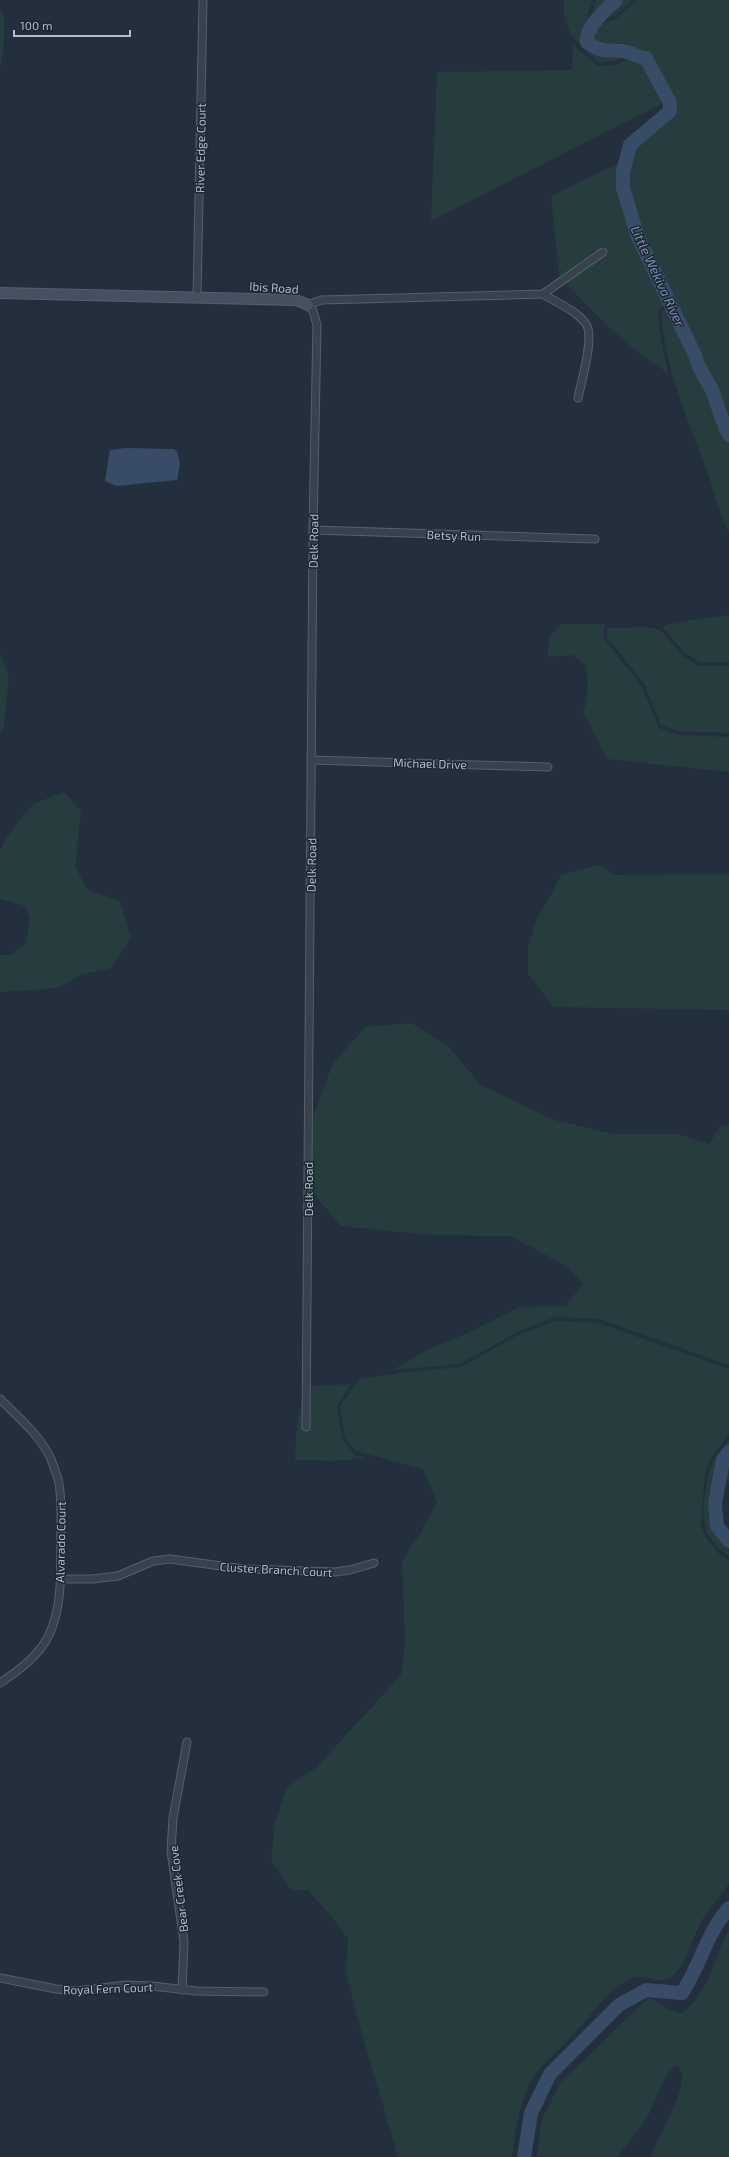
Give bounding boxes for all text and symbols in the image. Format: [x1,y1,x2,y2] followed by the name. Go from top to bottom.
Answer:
[14,12,130,38] scale bar
[20,18,52,32] text: 100 m
[192,103,208,193] street label: River Edge Court
[628,223,689,330] water label: Little Wekiva River
[249,278,299,296] street label: Ibis Road
[306,514,320,568] street label: Delk Road
[427,527,482,543] street label: Betsy Run
[393,755,467,771] street label: Michael Drive
[304,838,318,892] street label: Delk Road
[301,1162,315,1216] street label: Delk Road
[52,1501,68,1583] street label: Alvarado Court
[219,1559,333,1579] street label: Cluster Branch Court
[166,1845,190,1933] street label: Bear Creek Cove
[63,1979,154,1997] street label: Royal Fern Court

